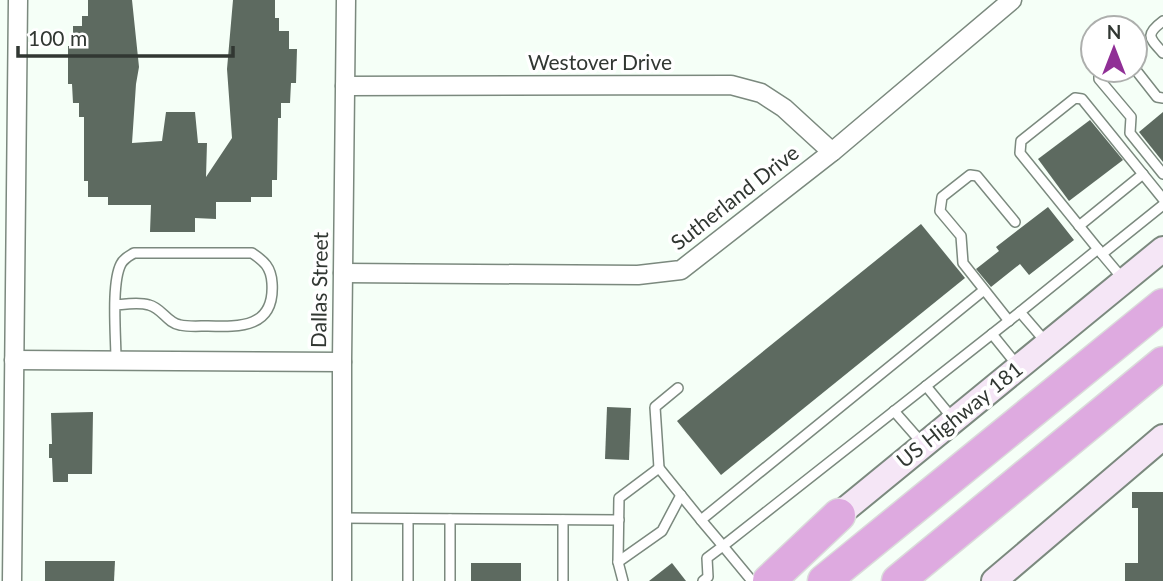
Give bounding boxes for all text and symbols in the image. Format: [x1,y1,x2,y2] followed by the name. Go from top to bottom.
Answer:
[18,14,233,58] scale bar
[1079,14,1149,84] north arrow
[1107,20,1121,43] text: N
[28,25,87,50] text: 100 m
[528,49,672,74] street label: Westover Drive
[665,139,803,254] street label: Sutherland Drive
[305,231,332,348] street label: Dallas Street
[891,356,1027,472] street label: US Highway 181

